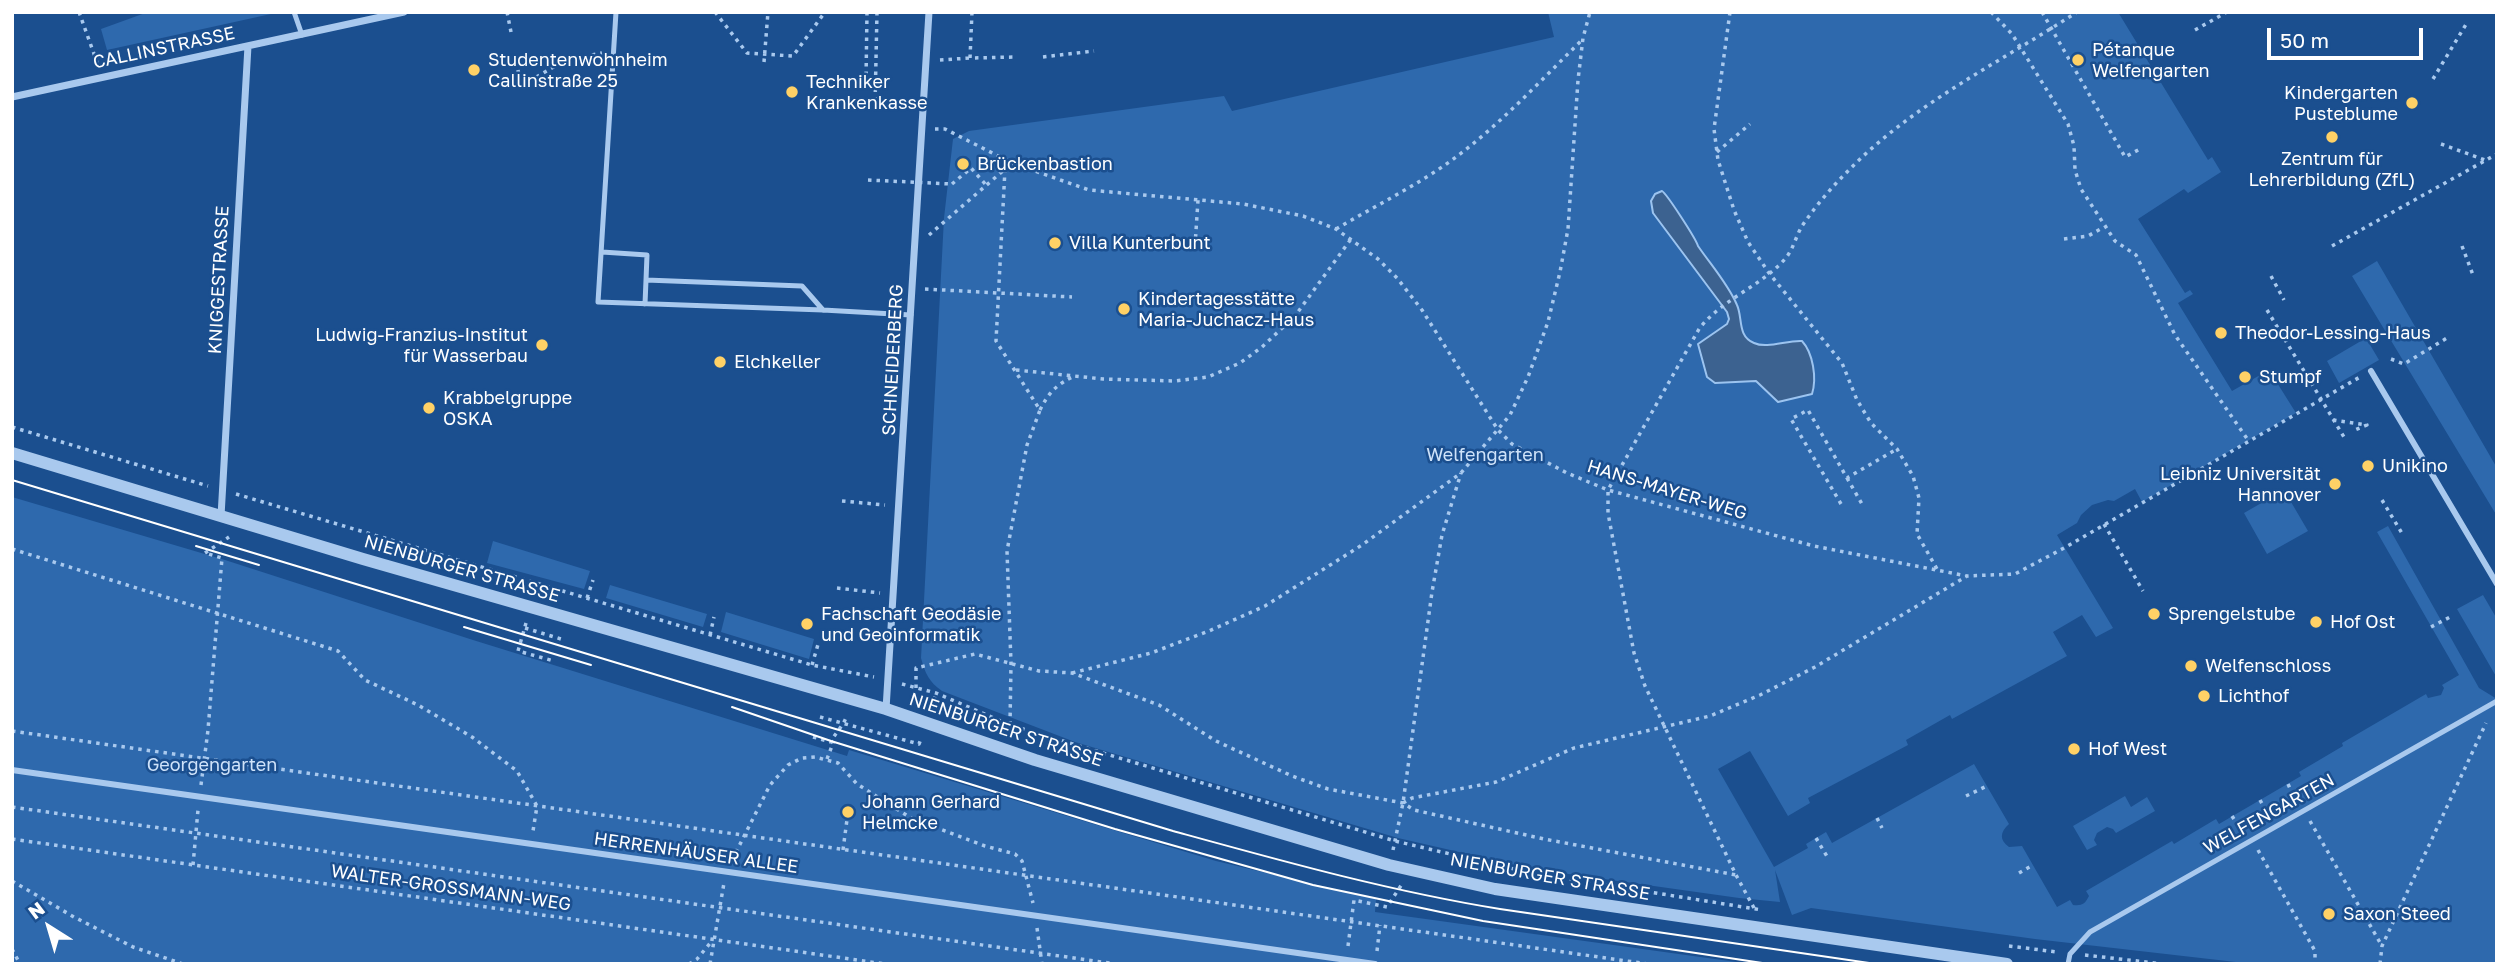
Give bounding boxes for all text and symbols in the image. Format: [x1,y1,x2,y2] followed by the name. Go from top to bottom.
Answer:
[2271,14,2427,58] scale bar
[91,22,237,74] street label: CALLINSTRASSE
[2280,27,2329,53] text: 50 m
[2092,39,2210,82] place label: Pétanque Welfengarten
[488,49,668,92] place label: Studentenwohnheim Callinstraße 25
[2070,52,2086,68] marker: Pétanque Welfengarten
[466,62,482,78] marker: Studentenwohnheim Callinstraße 25
[806,71,927,114] place label: Techniker Krankenkasse
[2284,82,2398,124] place label: Kindergarten Pusteblume
[784,84,800,100] marker: Techniker Krankenkasse
[2404,95,2420,111] marker: Kindergarten Pusteblume
[2324,129,2340,145] marker: Zentrum für Lehrerbildung (ZfL)
[2249,148,2415,190] place label: Zentrum für Lehrerbildung (ZfL)
[977,153,1113,175] place label: Brückenbastion
[955,156,971,172] marker: Brückenbastion
[204,205,234,355] street label: KNIGGESTRASSE
[1069,232,1211,254] place label: Villa Kunterbunt
[1047,235,1063,251] marker: Villa Kunterbunt
[878,284,908,436] street label: SCHNEIDERBERG
[1138,288,1314,330] place label: Kindertagesstätte Maria-Juchacz-Haus
[1116,301,1132,317] marker: Kindertagesstätte Maria-Juchacz-Haus
[2235,322,2431,344] place label: Theodor-Lessing-Haus
[315,324,528,366] place label: Ludwig-Franzius-Institut für Wasserbau
[2213,325,2229,341] marker: Theodor-Lessing-Haus
[534,337,550,353] marker: Ludwig-Franzius-Institut für Wasserbau
[734,351,820,373] place label: Elchkeller
[712,354,728,370] marker: Elchkeller
[2259,366,2322,388] place label: Stumpf
[2237,369,2253,385] marker: Stumpf
[443,387,572,430] place label: Krabbelgruppe OSKA
[421,400,437,416] marker: Krabbelgruppe OSKA
[1426,444,1544,466] park label: Welfengarten
[1584,455,1750,525] street label: HANS-MAYER-WEG
[2382,455,2448,477] place label: Unikino
[2360,458,2376,474] marker: Unikino
[2160,463,2321,505] place label: Leibniz Universität Hannover
[2327,476,2343,492] marker: Leibniz Universität Hannover
[362,531,562,607] street label: NIENBURGER STRASSE
[821,603,1001,646] place label: Fachschaft Geodäsie und Geoinformatik
[2168,603,2295,625] place label: Sprengelstube
[2146,606,2162,622] marker: Sprengelstube
[2330,611,2395,633] place label: Hof Ost
[2308,614,2324,630] marker: Hof Ost
[799,616,815,632] marker: Fachschaft Geodäsie und Geoinformatik
[2205,655,2331,677] place label: Welfenschloss
[2183,658,2199,674] marker: Welfenschloss
[2218,685,2289,707] place label: Lichthof
[906,688,1106,772] street label: NIENBURGER STRASSE
[2196,688,2212,704] marker: Lichthof
[2088,738,2167,760] place label: Hof West
[2066,741,2082,757] marker: Hof West
[147,754,277,776] park label: Georgengarten
[2200,769,2338,859] street label: WELFENGARTEN
[862,791,1000,834] place label: Johann Gerhard Helmcke
[840,804,856,820] marker: Johann Gerhard Helmcke
[593,828,799,878] street label: HERRENHÄUSER ALLEE
[1448,849,1652,905] street label: NIENBURGER STRASSE
[330,860,572,916] street label: WALTER-GROSSMANN-WEG
[14,892,84,962] north arrow
[23,896,49,923] text: N
[2343,903,2451,925] place label: Saxon Steed
[2321,906,2337,922] marker: Saxon Steed

